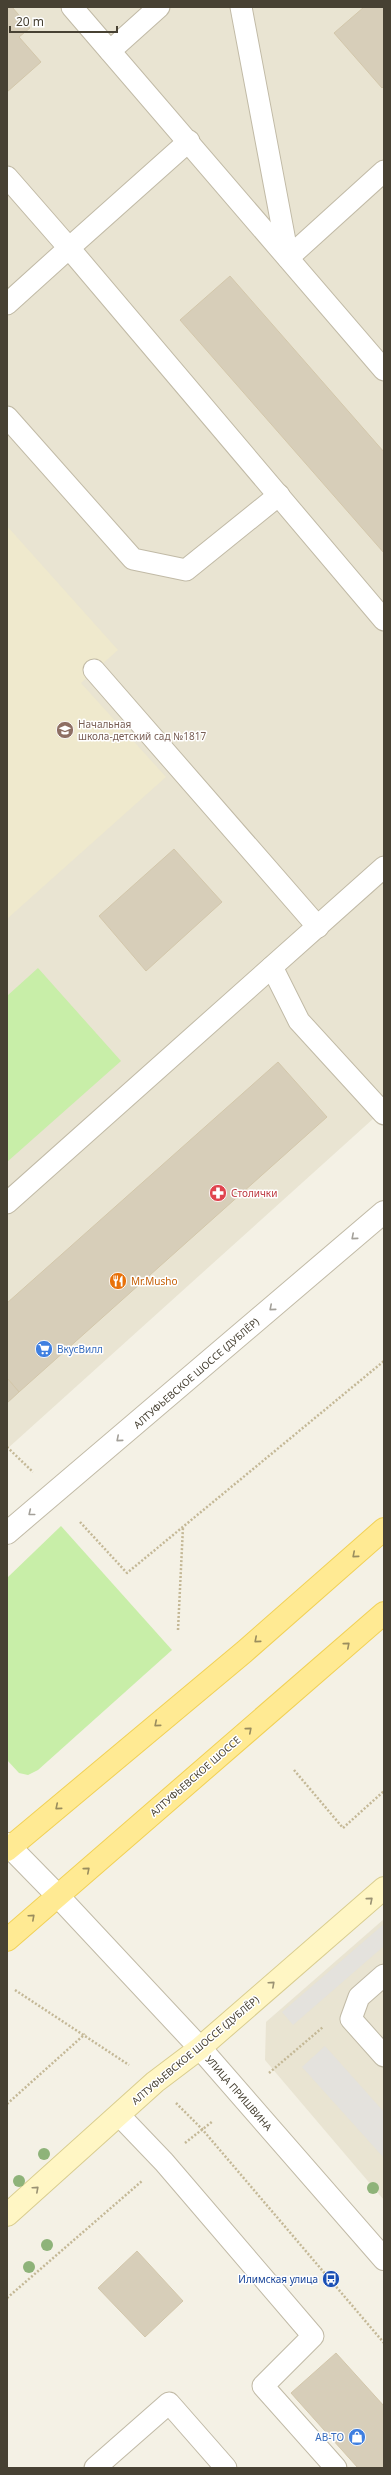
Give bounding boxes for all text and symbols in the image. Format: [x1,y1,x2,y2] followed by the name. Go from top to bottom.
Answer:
[10,8,117,34] scale bar
[16,13,44,30] text: 20 m
[78,717,206,743] place label: Начальная школа-детский сад №1817
[55,720,75,740] school or university icon: Начальная школа-детский сад №1817
[208,1183,228,1203] pharmacy icon: Столички
[231,1186,277,1200] place label: Столички
[352,1233,359,1240] one-way arrow
[108,1271,128,1291] restaurant icon: Mr.Musho
[131,1274,178,1288] place label: Mr.Musho
[270,1303,277,1310] one-way arrow
[130,1315,262,1431] street label: АЛТУФЬЕВСКОЕ ШОССЕ (ДУБЛЁР)
[34,1339,54,1359] supermarket icon: ВкусВилл
[57,1342,103,1356] place label: ВкусВилл
[116,1435,123,1442] one-way arrow
[28,1509,35,1516] one-way arrow
[352,1550,359,1557] one-way arrow
[254,1636,262,1643] one-way arrow
[343,1642,350,1649] one-way arrow
[155,1719,162,1726] one-way arrow
[244,1727,252,1734] one-way arrow
[147,1733,243,1819] street label: АЛТУФЬЕВСКОЕ ШОССЕ
[55,1803,62,1810] one-way arrow
[82,1867,90,1874] one-way arrow
[366,1897,373,1904] one-way arrow
[27,1915,35,1922] one-way arrow
[267,1982,274,1989] one-way arrow
[128,1993,262,2107] street label: АЛТУФЬЕВСКОЕ ШОССЕ (ДУБЛЁР)
[202,2052,276,2134] street label: УЛИЦА ПРИШВИНА
[31,2186,39,2193] one-way arrow
[321,2269,341,2289] bus stop icon: Илимская улица
[238,2272,318,2286] place label: Илимская улица
[347,2427,367,2447] shop icon: АВ-ТО
[315,2430,344,2444] place label: АВ-ТО

